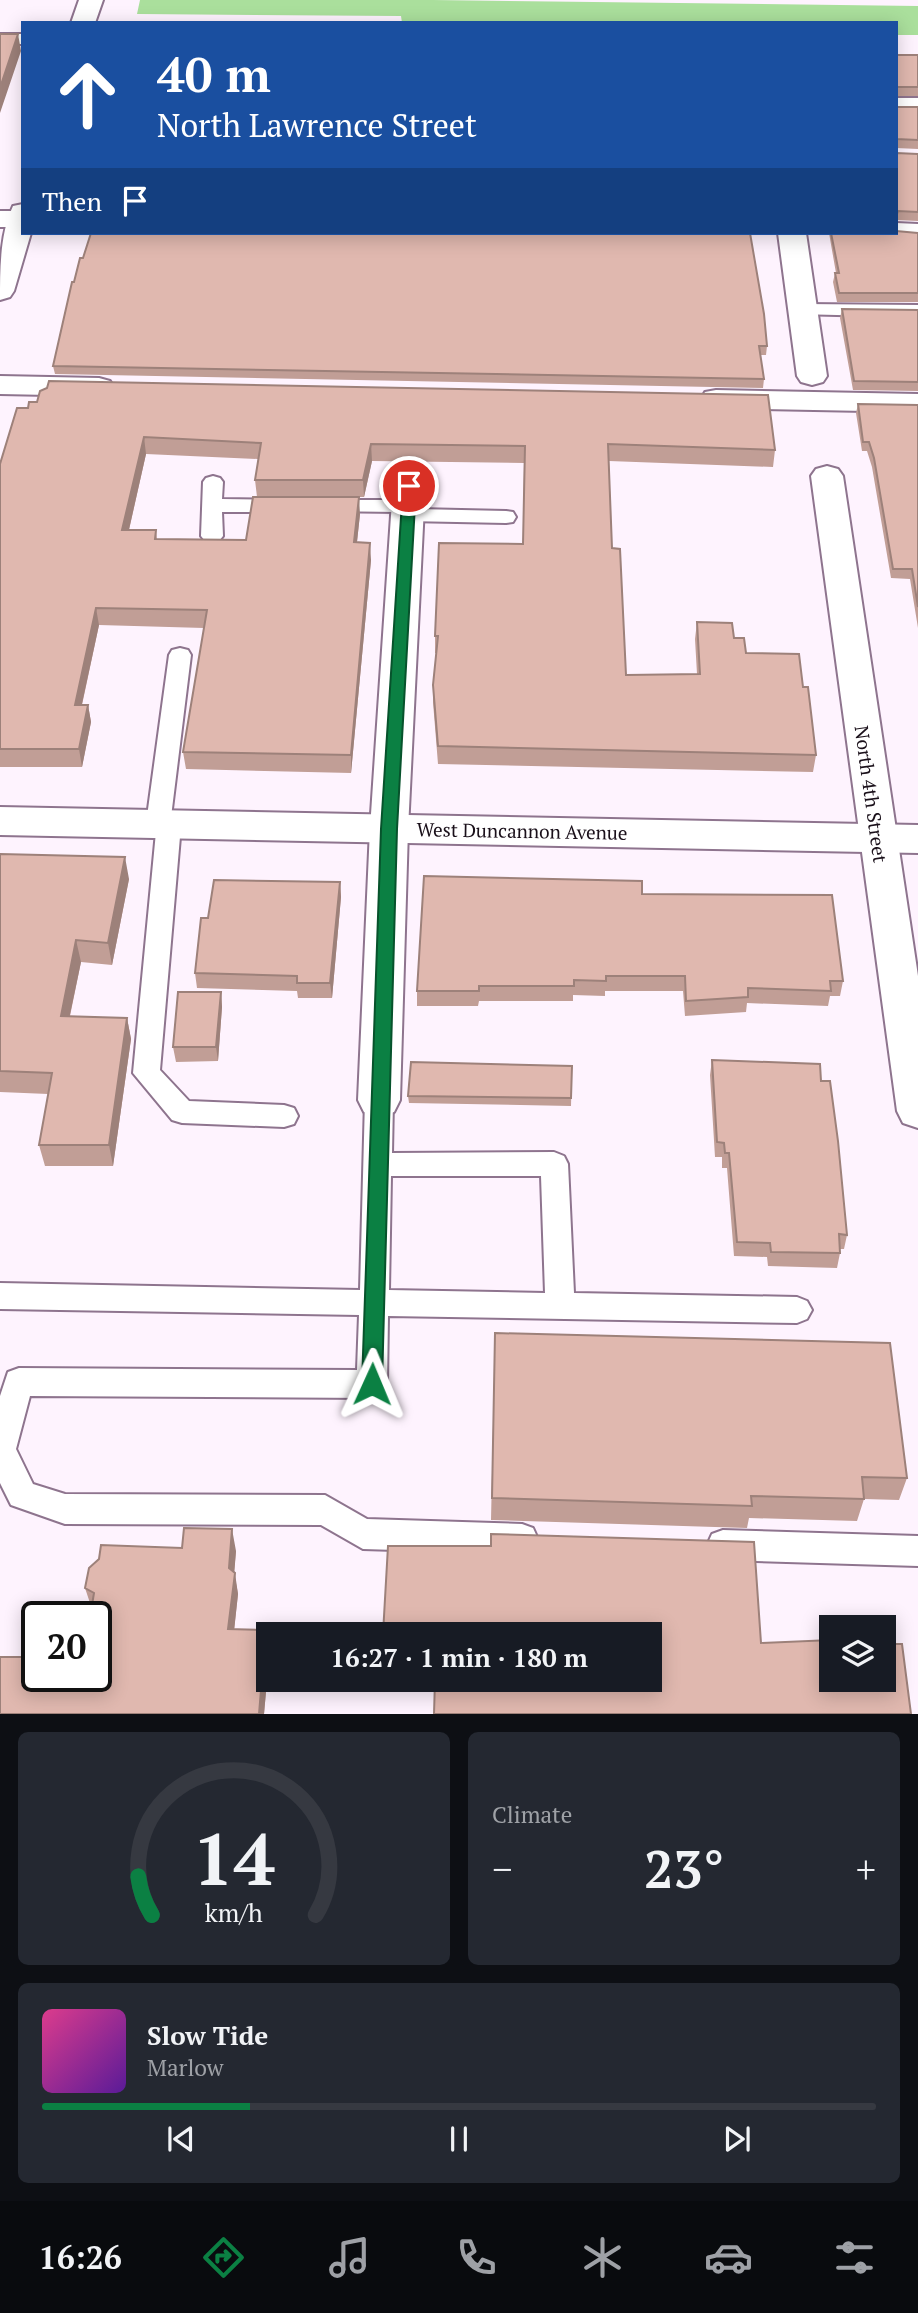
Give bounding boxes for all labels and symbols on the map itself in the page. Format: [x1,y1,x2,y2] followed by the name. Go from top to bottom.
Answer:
[379,456,439,516] pin
[850,724,893,864] street label: North 4th Street
[416,816,628,845] street label: West Duncannon Avenue
[335,1347,409,1421] position arrow
[21,1601,112,1692] speed limit sign: 20

